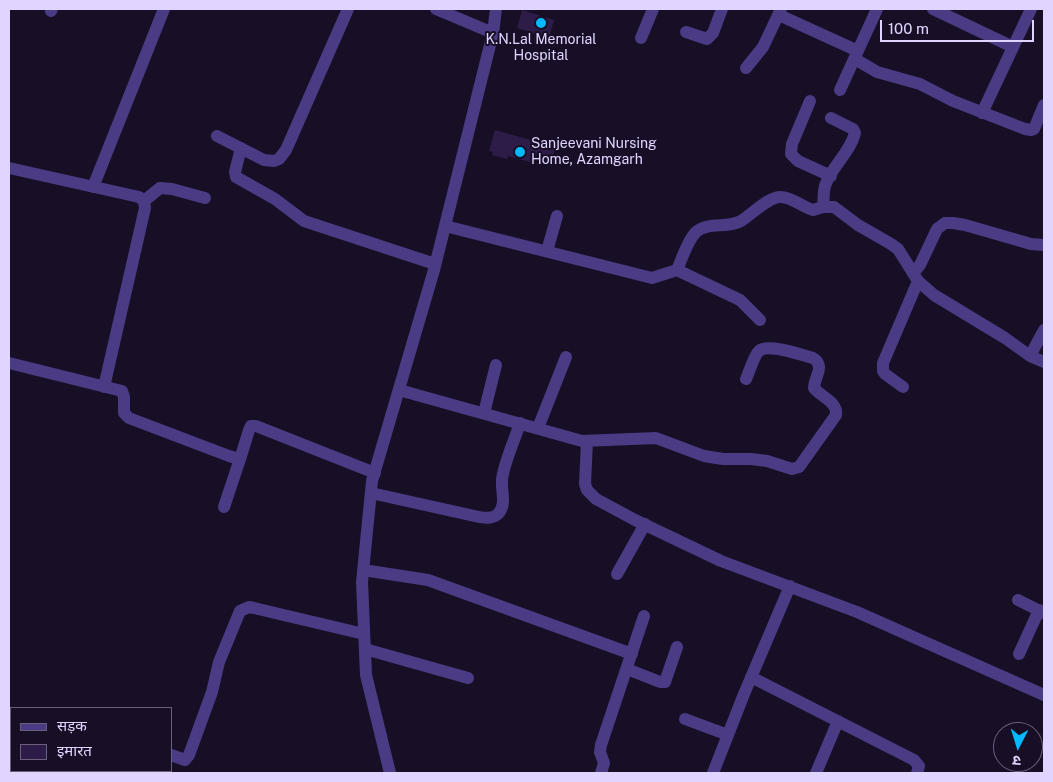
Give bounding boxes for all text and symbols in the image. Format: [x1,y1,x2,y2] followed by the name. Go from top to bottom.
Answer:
[883,10,1037,42] scale bar
[534,16,548,30] marker: K.N.Lal Memorial Hospital
[888,20,929,37] text: 100 m
[486,32,596,64] place label: K.N.Lal Memorial Hospital
[531,136,657,168] place label: Sanjeevani Nursing Home, Azamgarh
[513,145,527,159] marker: Sanjeevani Nursing Home, Azamgarh
[10,707,172,772] legend
[57,717,87,734] text: सड़क
[993,722,1043,772] north arrow
[57,742,92,759] text: इमारत
[1012,753,1022,769] text: उ

